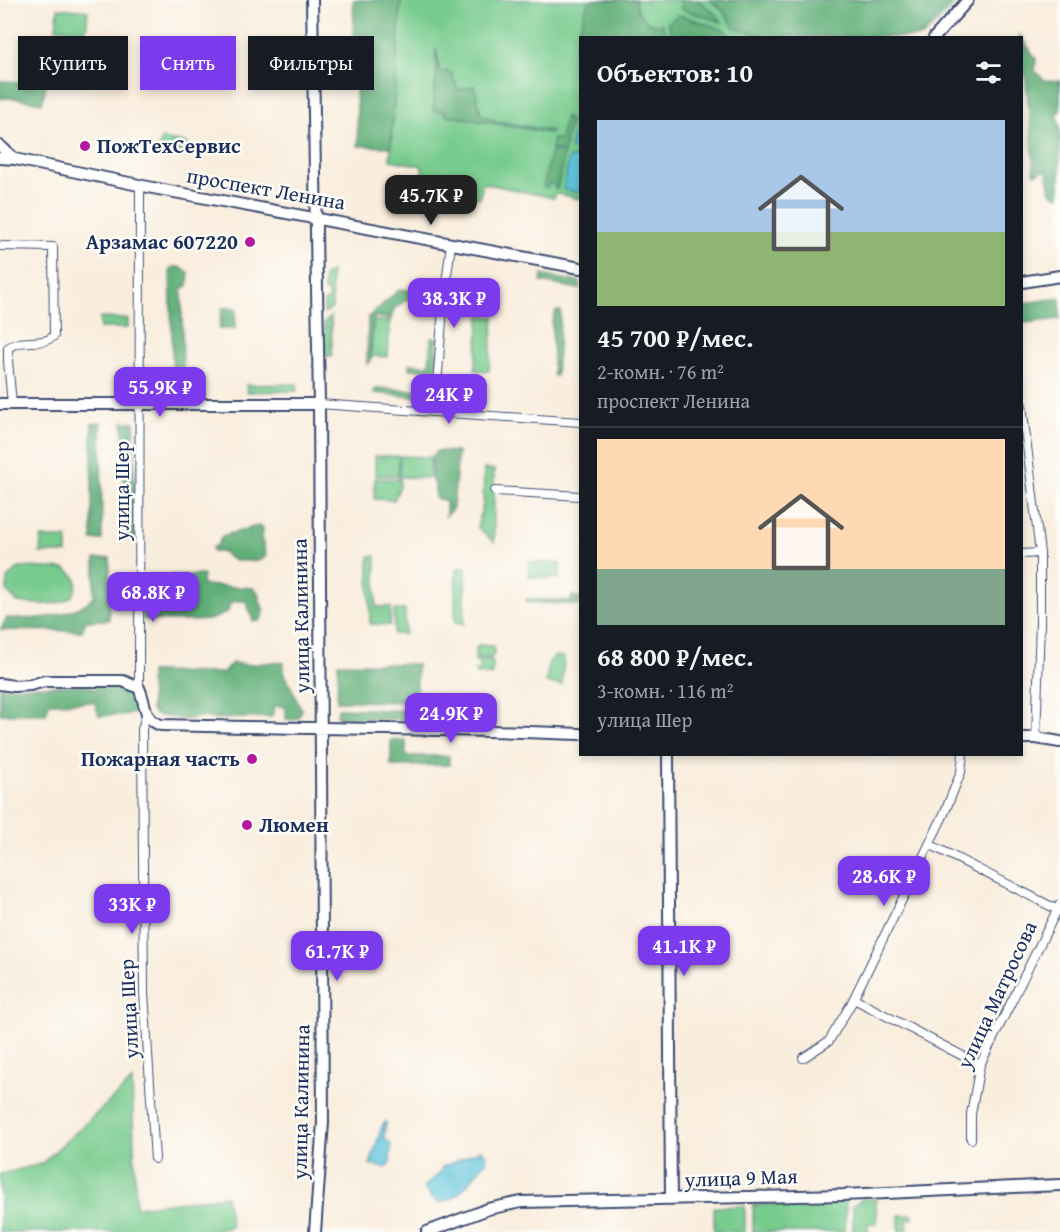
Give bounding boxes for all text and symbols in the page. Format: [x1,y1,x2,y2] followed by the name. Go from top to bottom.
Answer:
[18,36,128,90] chip: Купить
[140,36,236,90] chip: Снять
[248,36,374,90] chip: Фильтры
[597,53,753,92] text: Объектов: 10
[972,56,1005,89] icon: filters
[97,130,241,161] place label: ПожТехСервис
[78,139,92,153] marker: ПожТехСервис
[184,159,348,218] street label: проспект Ленина
[747,159,855,267] icon: home
[376,175,486,226] pin: 45.7K ₽
[399,180,463,209] text: 45.7K ₽
[86,226,238,257] place label: Арзамас 607220
[243,235,257,249] marker: Арзамас 607220
[399,278,509,329] pin: 38.3K ₽
[422,283,486,312] text: 38.3K ₽
[597,318,753,357] text: 45 700 ₽/мес.
[597,357,724,386] text: 2-комн. · 76 m²
[105,367,215,418] pin: 55.9K ₽
[128,372,192,401] text: 55.9K ₽
[407,374,491,425] pin: 24K ₽
[425,379,473,408] text: 24K ₽
[597,386,750,415] text: проспект Ленина
[106,441,137,542] street label: улица Шер
[747,478,855,586] icon: home
[284,538,317,695] street label: улица Калинина
[98,572,208,623] pin: 68.8K ₽
[121,577,185,606] text: 68.8K ₽
[597,637,753,676] text: 68 800 ₽/мес.
[597,676,733,705] text: 3-комн. · 116 m²
[396,693,506,744] pin: 24.9K ₽
[419,698,483,727] text: 24.9K ₽
[597,705,692,734] text: улица Шер
[81,743,240,774] place label: Пожарная часть
[245,752,259,766] marker: Пожарная часть
[259,809,329,840] place label: Люмен
[240,818,254,832] marker: Люмен
[829,856,939,907] pin: 28.6K ₽
[852,861,916,890] text: 28.6K ₽
[90,884,174,935] pin: 33K ₽
[108,889,156,918] text: 33K ₽
[948,916,1044,1075] street label: улица Матросова
[629,926,739,977] pin: 41.1K ₽
[282,931,392,982] pin: 61.7K ₽
[652,931,716,960] text: 41.1K ₽
[305,936,369,965] text: 61.7K ₽
[110,958,147,1061] street label: улица Шер
[284,1024,317,1181] street label: улица Калинина
[683,1160,798,1195] street label: улица 9 Мая

